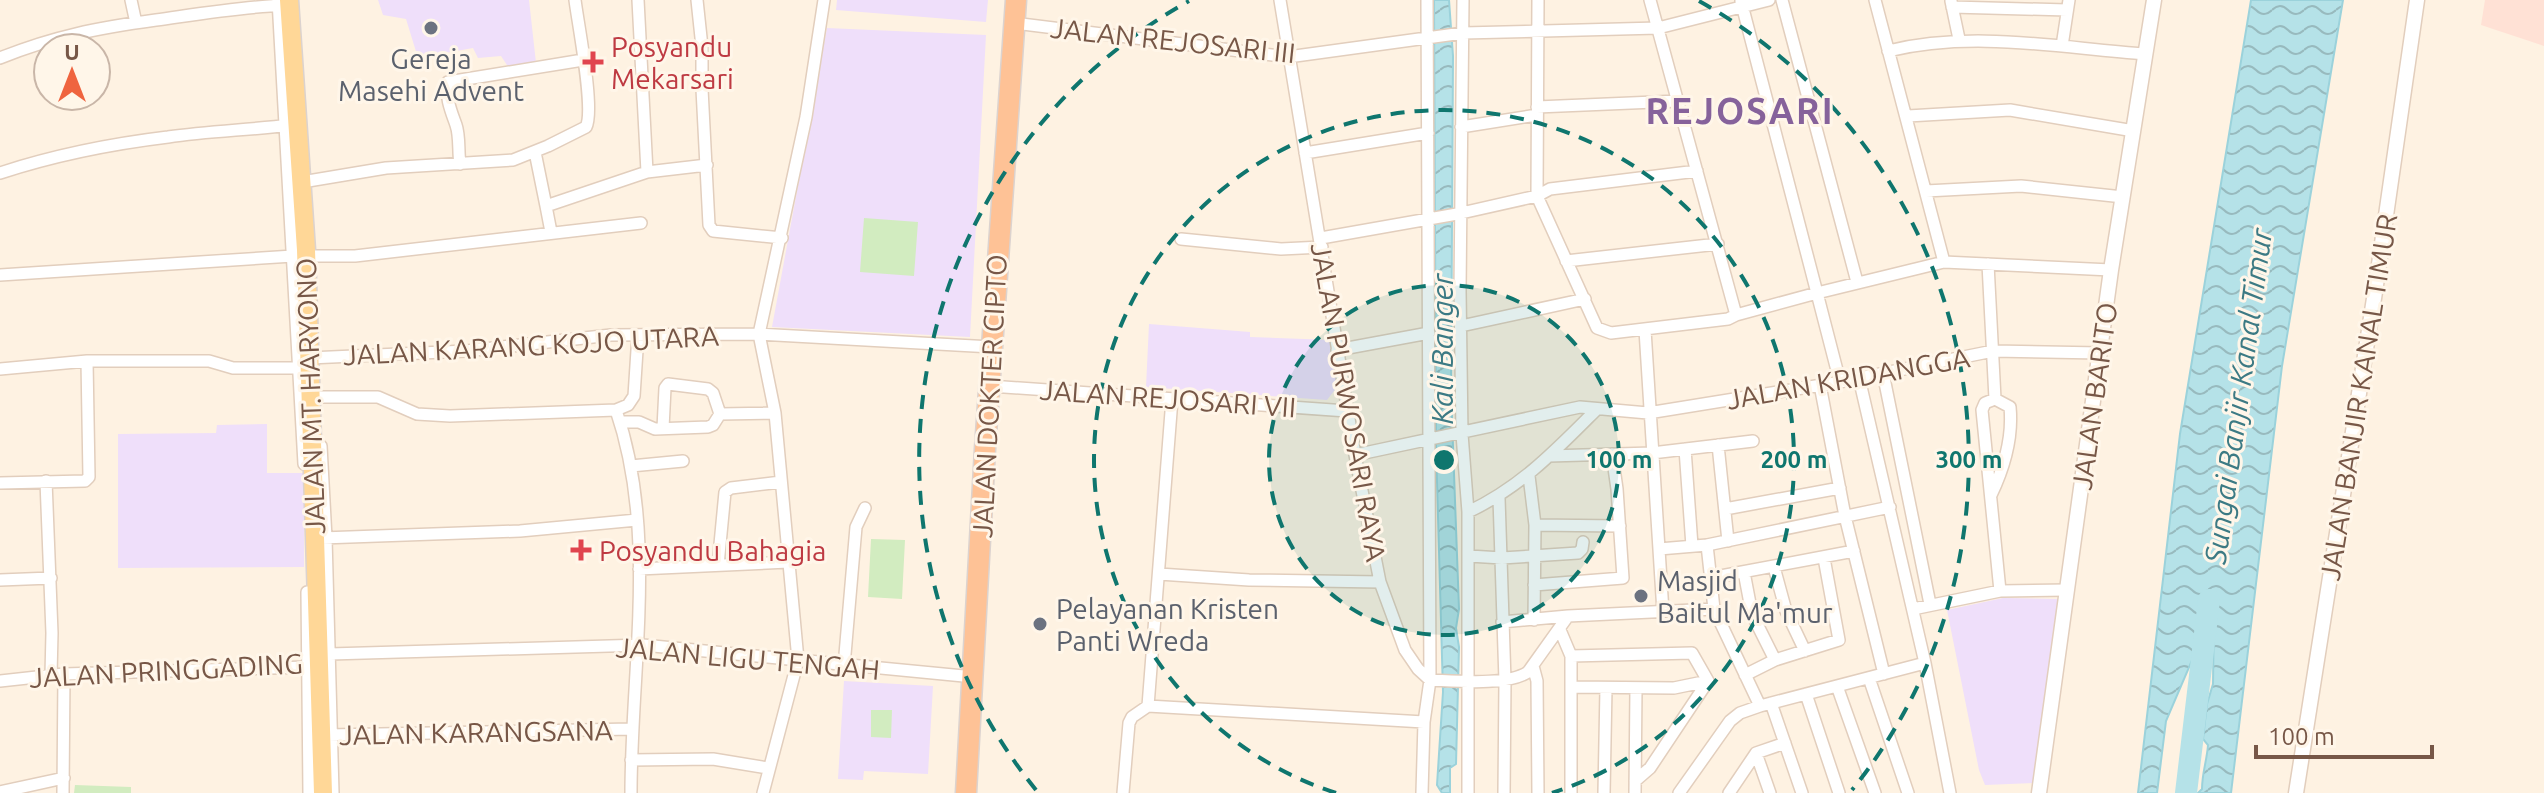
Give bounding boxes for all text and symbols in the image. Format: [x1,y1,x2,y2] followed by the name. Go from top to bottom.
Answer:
[1049,12,1297,68] street label: JALAN REJOSARI III
[422,19,440,37] marker: Gereja Masehi Advent
[611,31,734,94] place label: Posyandu Mekarsari
[32,32,112,112] north arrow
[64,39,80,64] text: U
[338,43,524,106] place label: Gereja Masehi Advent
[582,51,604,73] marker: Posyandu Mekarsari
[1645,90,1835,131] district label: REJOSARI
[2314,211,2402,583] street label: JALAN BANJIR KANAL TIMUR
[2198,225,2279,567] water label: Sungai Banjir Kanal Timur
[1306,240,1392,564] street label: JALAN PURWOSARI RAYA
[966,254,1012,538] street label: JALAN DOKTER CIPTO
[290,257,330,535] street label: JALAN MT. HARYONO
[1425,272,1459,424] water label: Kali Banger
[2066,300,2122,492] street label: JALAN BARITO
[342,320,720,370] street label: JALAN KARANG KOJO UTARA
[1724,341,1972,415] street label: JALAN KRIDANGGA
[1039,374,1297,422] street label: JALAN REJOSARI VII
[1430,446,1458,474] centre of rings
[1586,446,1652,473] text: 100 m
[1761,446,1827,473] text: 200 m
[1936,446,2002,473] text: 300 m
[599,535,826,566] place label: Posyandu Bahagia
[570,539,592,561] marker: Posyandu Bahagia
[1657,565,1833,628] place label: Masjid Baitul Ma'mur
[1632,587,1650,605] marker: Masjid Baitul Ma'mur
[1056,593,1279,656] place label: Pelayanan Kristen Panti Wreda
[1031,615,1049,633] marker: Pelayanan Kristen Panti Wreda
[615,631,881,685] street label: JALAN LIGU TENGAH
[28,647,304,693] street label: JALAN PRINGGADING
[2256,709,2432,759] scale bar
[339,714,613,750] street label: JALAN KARANGSANA
[2268,723,2335,750] text: 100 m

